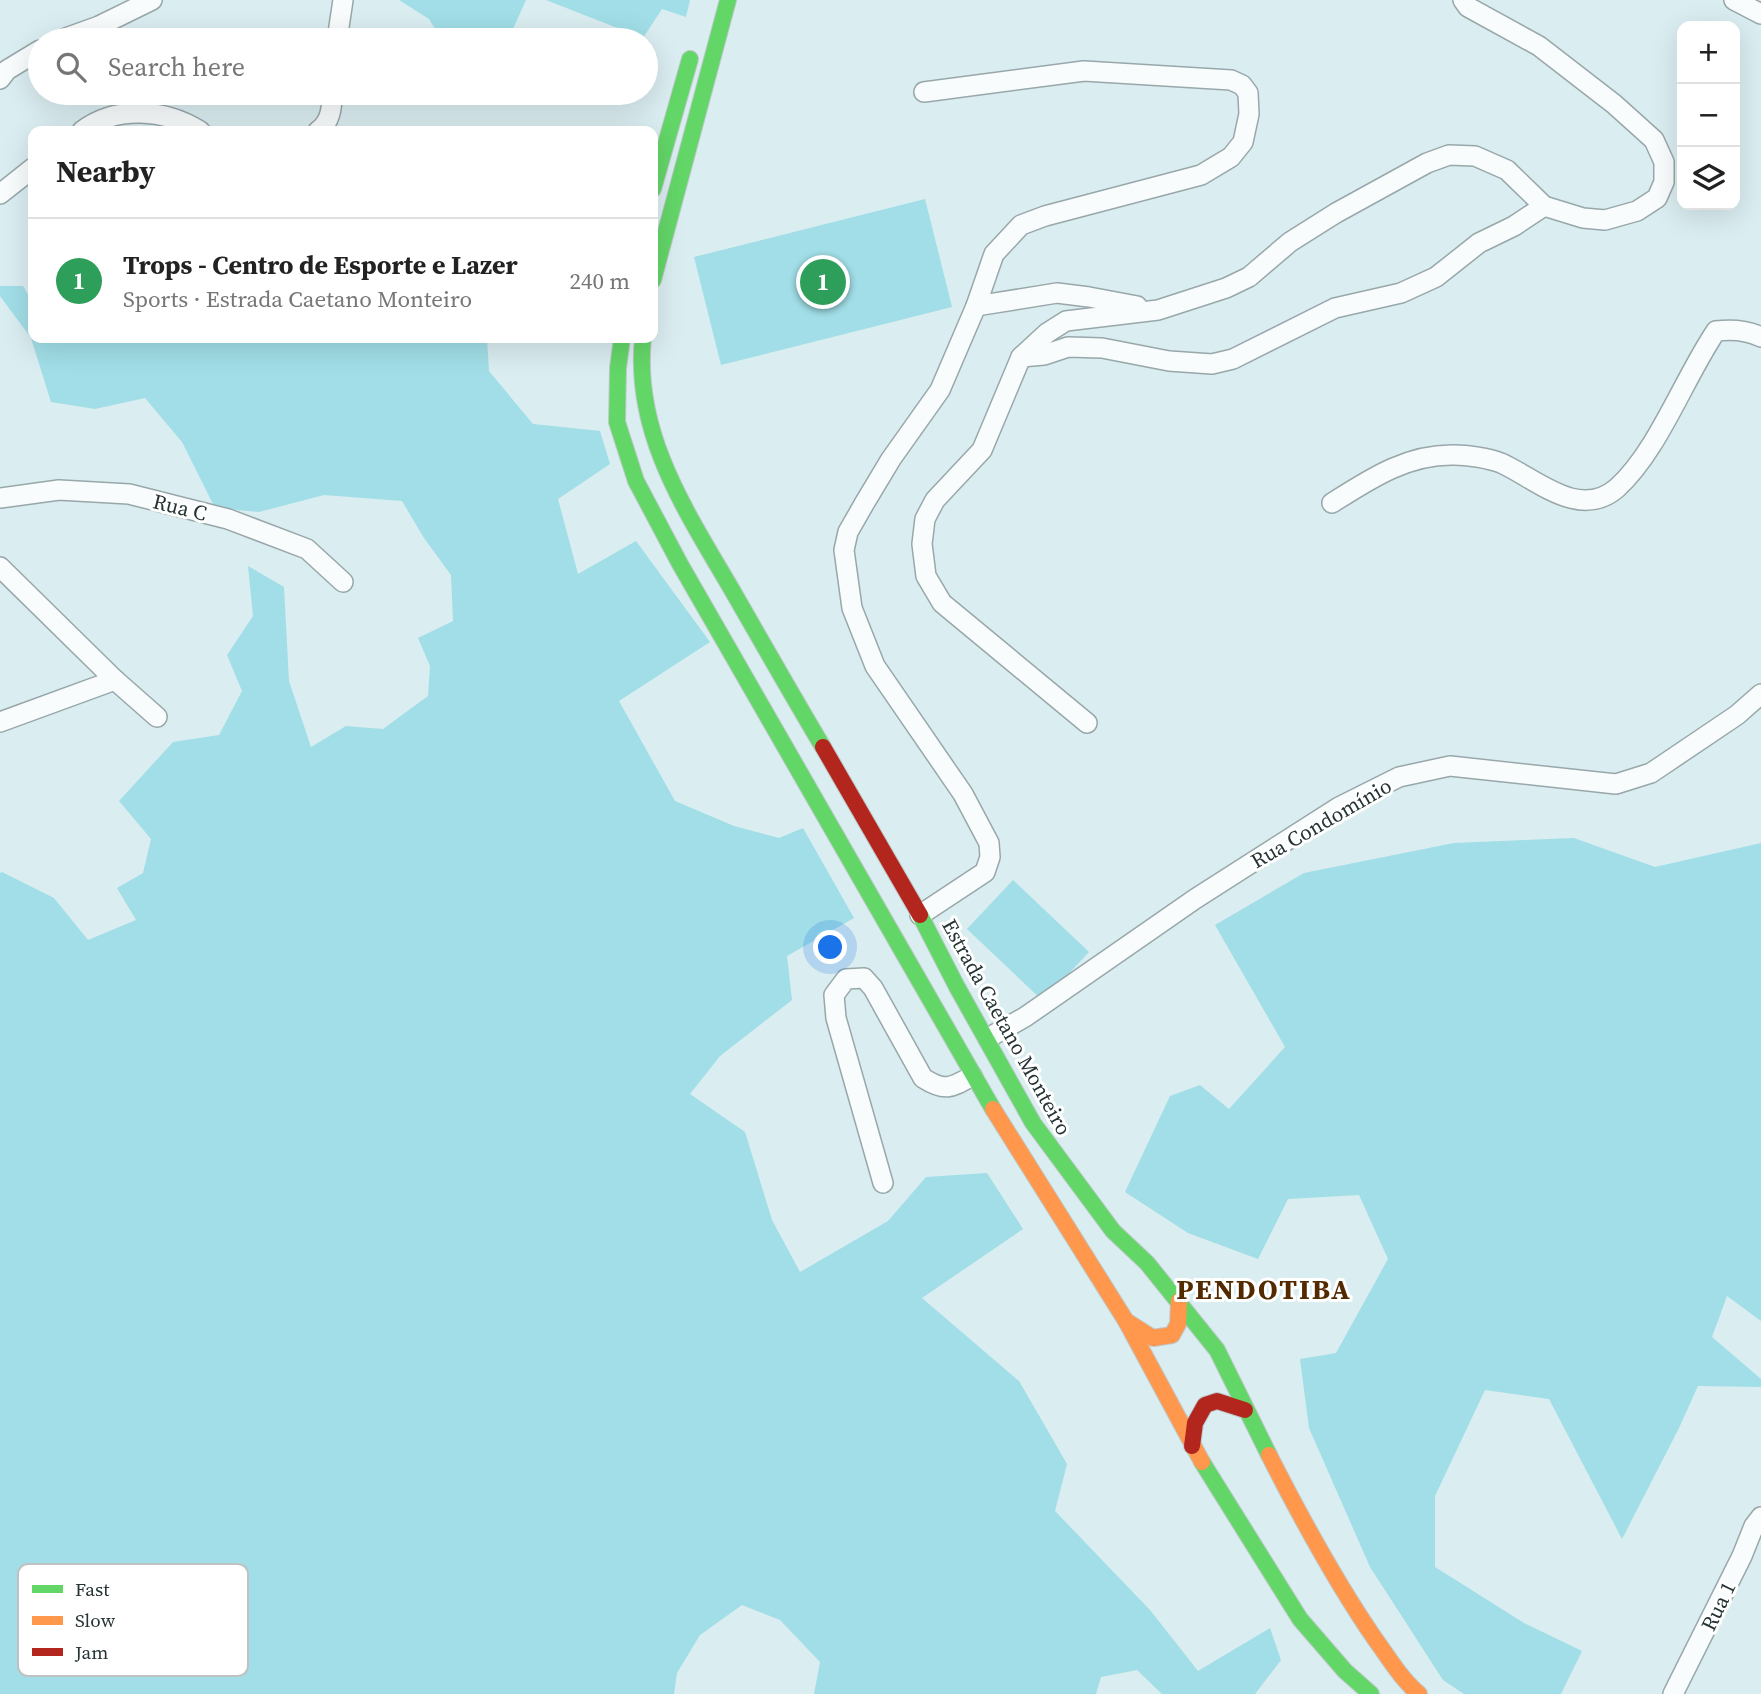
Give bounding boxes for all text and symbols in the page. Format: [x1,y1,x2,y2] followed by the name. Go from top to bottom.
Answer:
[1677,21,1740,210] map controls
[1677,21,1740,84] button: +
[28,28,658,105] search box
[52,48,90,86] icon: search
[108,49,245,85] text: Search here
[1677,84,1740,147] button: −
[1677,147,1740,210] button: layers
[56,151,155,192] text: Nearby
[123,247,518,283] text: Trops - Centro de Esporte e Lazer
[800,256,846,308] pin: 1
[73,265,85,297] text: 1
[569,265,630,297] text: 240 m
[123,283,472,315] text: Sports · Estrada Caetano Monteiro
[150,486,210,528] street label: Rua C
[1245,771,1397,875] street label: Rua Condomínio
[935,914,1079,1140] street label: Estrada Caetano Monteiro
[813,930,847,964] your location
[1176,1270,1352,1308] district label: PENDOTIBA
[18,1564,248,1676] legend
[75,1576,110,1602] text: Fast
[1694,1576,1742,1636] street label: Rua 1
[75,1607,116,1633] text: Slow
[74,1639,108,1665] text: Jam

